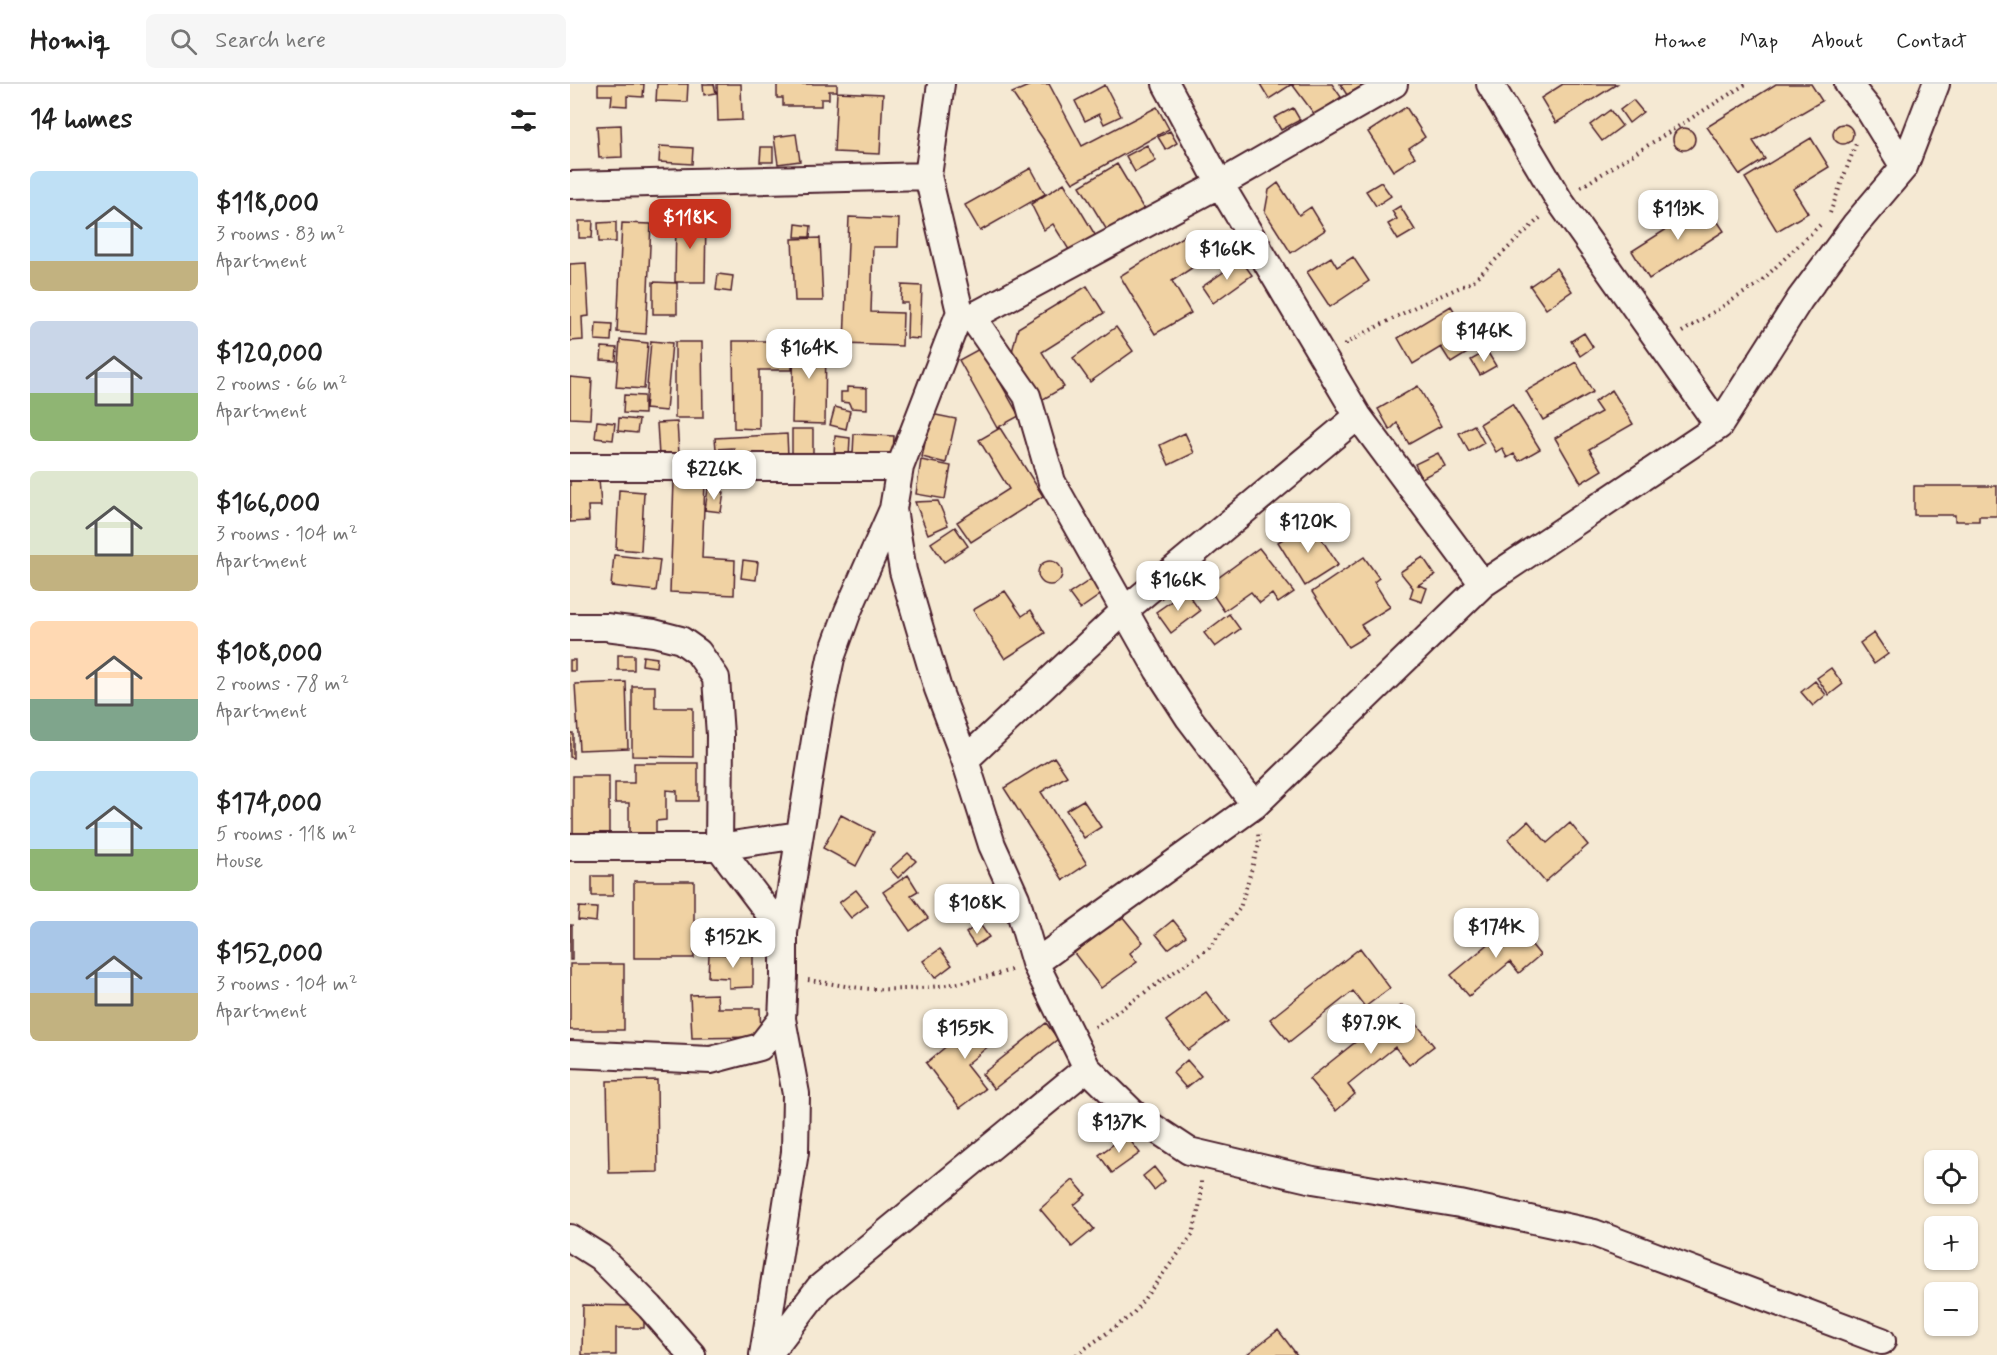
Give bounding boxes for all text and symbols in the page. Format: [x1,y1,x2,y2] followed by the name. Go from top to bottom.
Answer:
[146,14,566,68] search box
[30,23,110,60] text: Homiq
[167,25,200,58] icon: search
[215,27,326,55] text: Search here
[1655,27,1707,55] text: Home
[1740,27,1778,55] text: Map
[1811,27,1863,55] text: About
[1896,27,1967,55] text: Contact
[30,103,132,137] text: 14 homes
[507,104,540,137] icon: filters
[216,187,319,221] text: $118,000
[1636,190,1720,241] pin: $113K
[78,195,150,267] icon: home
[1652,196,1704,223] text: $113K
[648,199,732,250] pin: $118K
[663,205,717,232] text: $118K
[216,221,345,248] text: 3 rooms · 83 m²
[1185,230,1269,281] pin: $166K
[1199,236,1255,263] text: $166K
[216,248,307,275] text: Apartment
[1442,312,1526,363] pin: $146K
[1456,318,1512,345] text: $146K
[767,329,851,380] pin: $164K
[780,335,838,362] text: $164K
[216,337,323,371] text: $120,000
[78,345,150,417] icon: home
[216,371,347,398] text: 2 rooms · 66 m²
[216,398,307,425] text: Apartment
[672,450,756,501] pin: $226K
[686,456,742,483] text: $226K
[216,487,320,521] text: $166,000
[78,495,150,567] icon: home
[1266,503,1350,554] pin: $120K
[1279,509,1337,536] text: $120K
[216,521,358,548] text: 3 rooms · 104 m²
[216,548,307,575] text: Apartment
[1136,561,1220,612] pin: $166K
[1150,567,1206,594] text: $166K
[216,637,323,671] text: $108,000
[78,645,150,717] icon: home
[216,671,349,698] text: 2 rooms · 78 m²
[216,698,307,725] text: Apartment
[216,787,322,821] text: $174,000
[78,795,150,867] icon: home
[216,821,357,848] text: 5 rooms · 118 m²
[216,848,263,875] text: House
[935,884,1019,935] pin: $108K
[948,890,1006,917] text: $108K
[1454,908,1538,959] pin: $174K
[1468,914,1524,941] text: $174K
[691,918,775,969] pin: $152K
[704,924,762,951] text: $152K
[216,937,323,971] text: $152,000
[78,945,150,1017] icon: home
[216,971,358,998] text: 3 rooms · 104 m²
[216,998,307,1025] text: Apartment
[1322,1004,1420,1055] pin: $97.9K
[923,1009,1007,1060] pin: $155K
[1341,1010,1401,1037] text: $97.9K
[937,1015,993,1042] text: $155K
[1077,1103,1161,1154] pin: $137K
[1092,1109,1146,1136] text: $137K
[1924,1150,1978,1336] map controls
[1924,1150,1978,1204] button: locate
[1924,1216,1978,1270] button: +
[1924,1282,1978,1336] button: −

